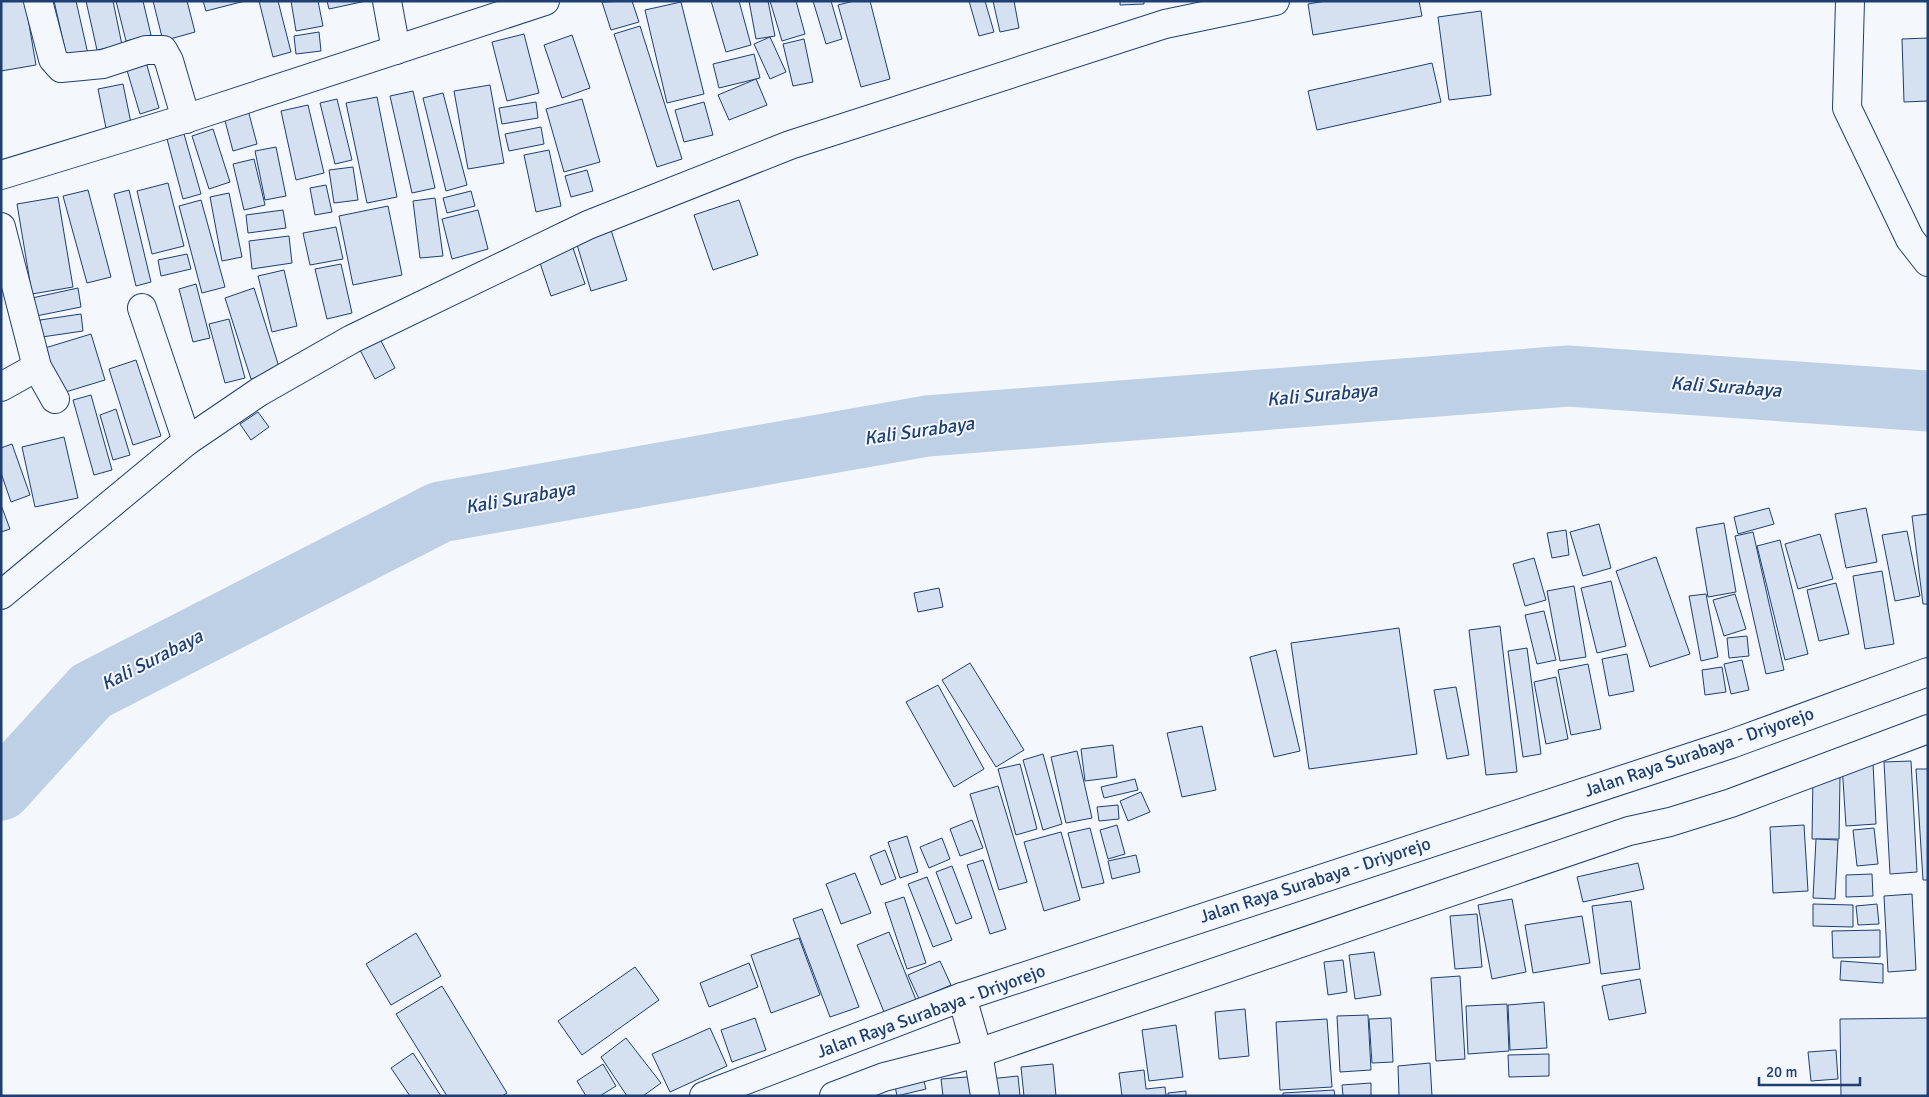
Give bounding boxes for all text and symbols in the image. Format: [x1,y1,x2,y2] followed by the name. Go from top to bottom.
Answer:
[1670,371,1784,403] water label: Kali Surabaya
[1266,378,1380,412] water label: Kali Surabaya
[862,411,977,451] water label: Kali Surabaya
[463,476,578,519] water label: Kali Surabaya
[97,624,208,696] water label: Kali Surabaya
[1581,702,1817,802] street label: Jalan Raya Surabaya - Driyorejo
[1197,832,1433,928] street label: Jalan Raya Surabaya - Driyorejo
[814,959,1048,1063] street label: Jalan Raya Surabaya - Driyorejo
[1759,1054,1860,1086] scale bar
[1766,1063,1797,1081] text: 20 m

